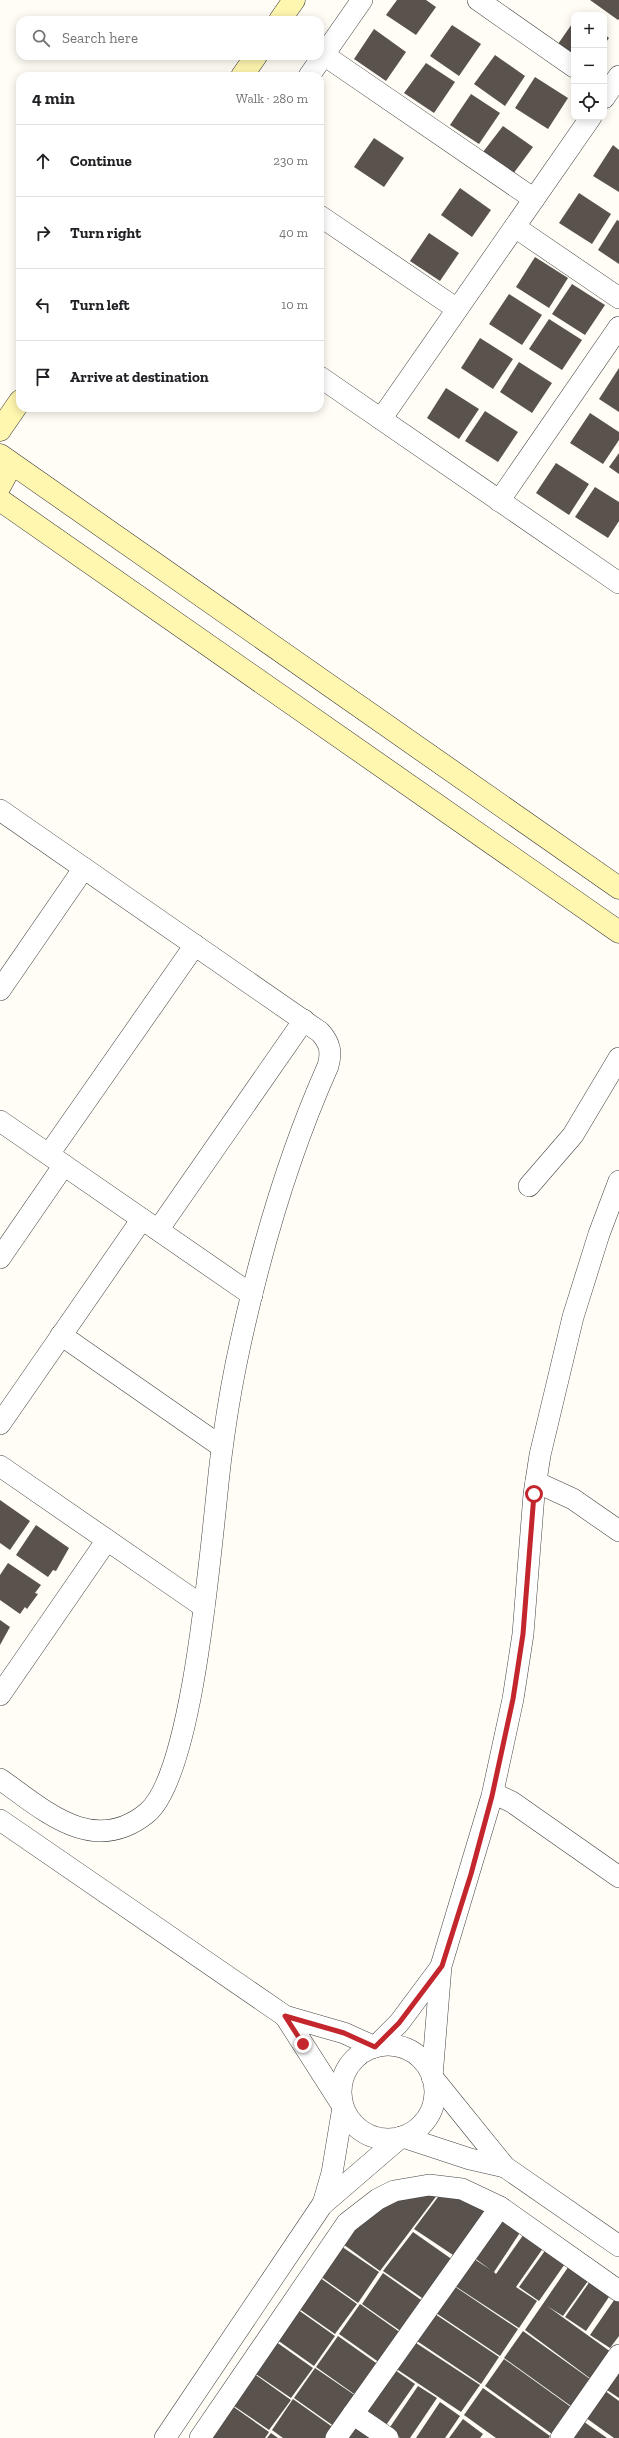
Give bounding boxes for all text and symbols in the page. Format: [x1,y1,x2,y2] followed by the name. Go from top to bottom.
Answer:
[571,12,607,120] map controls
[571,12,607,48] button: +
[16,16,324,60] search box
[30,27,52,49] icon: search
[62,29,138,47] text: Search here
[571,48,607,84] button: −
[571,84,607,120] button: locate
[32,88,75,108] text: 4 min
[236,91,308,106] text: Walk · 280 m
[32,150,54,172] icon: ahead
[70,152,132,170] text: Continue
[273,153,308,168] text: 230 m
[32,222,54,244] icon: right
[70,224,141,242] text: Turn right
[279,225,308,240] text: 40 m
[32,294,54,316] icon: left
[70,296,130,314] text: Turn left
[281,297,308,312] text: 10 m
[32,366,54,388] icon: arrive
[70,368,209,386] text: Arrive at destination
[525,1485,543,1503] route start
[294,2035,312,2053] route end

